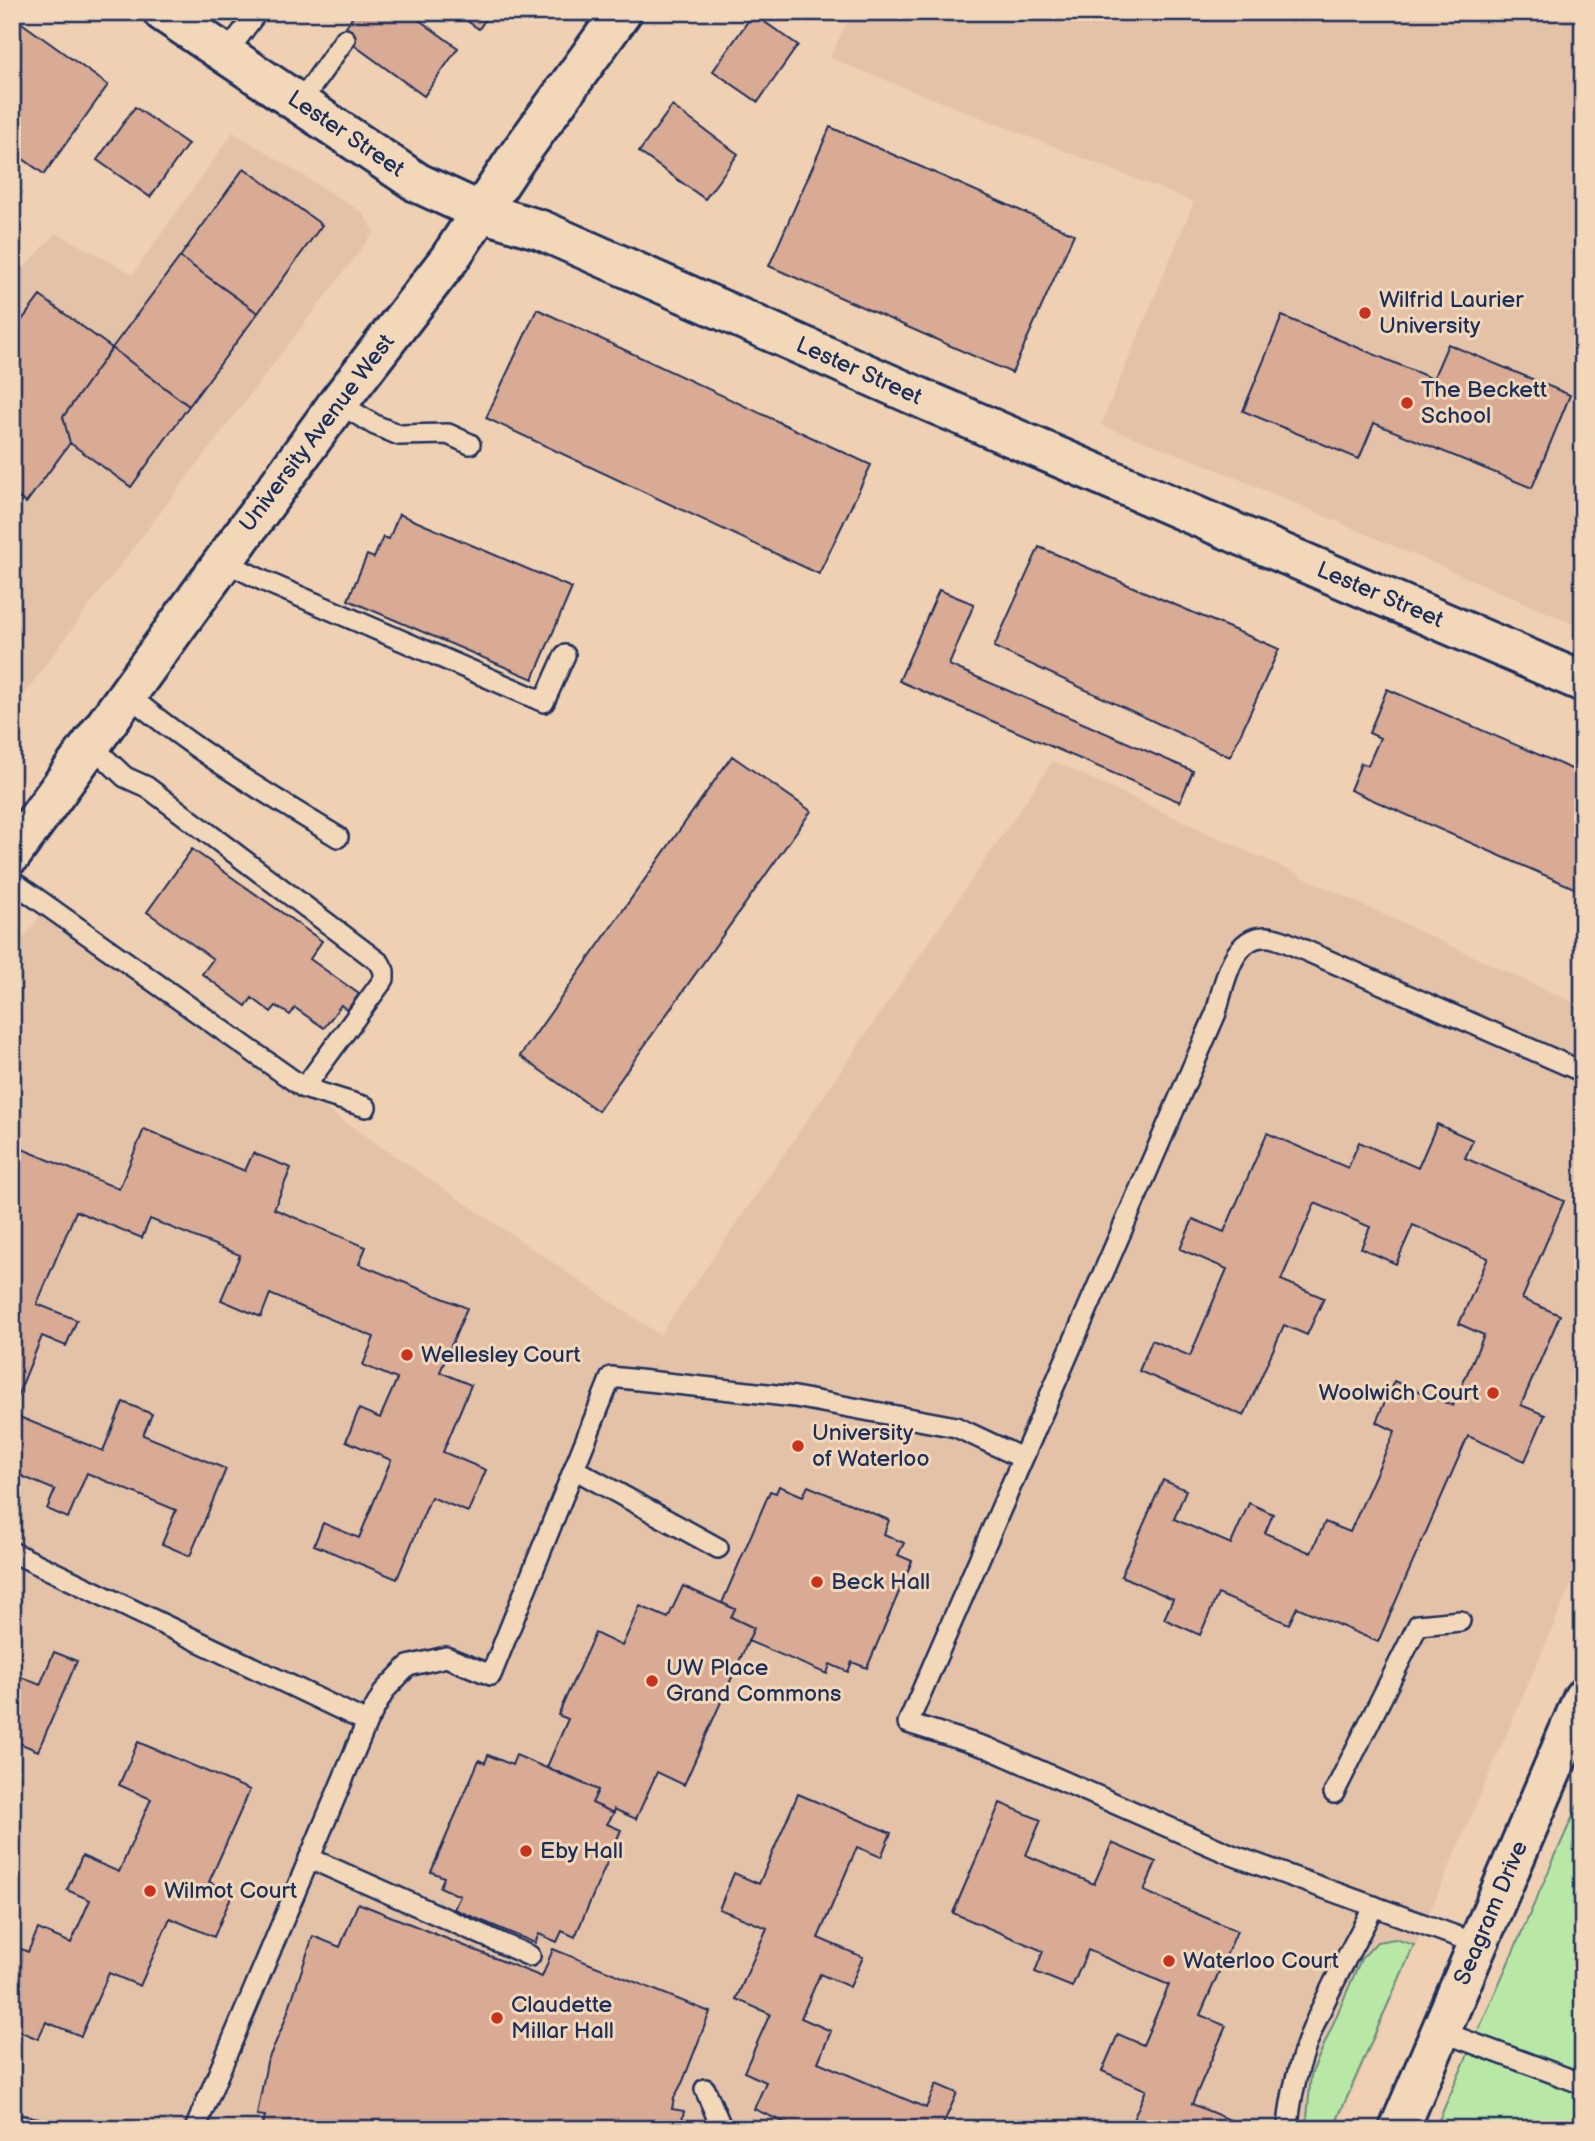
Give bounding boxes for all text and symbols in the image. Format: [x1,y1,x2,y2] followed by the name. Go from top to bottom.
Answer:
[282,85,410,183] street label: Lester Street
[1379,286,1524,340] place label: Wilfrid Laurier University
[1357,305,1373,321] marker: Wilfrid Laurier University
[234,329,400,537] street label: University Avenue West
[792,331,926,411] street label: Lester Street
[1421,376,1547,430] place label: The Beckett School
[1399,395,1415,411] marker: The Beckett School
[1312,556,1448,634] street label: Lester Street
[421,1341,581,1369] place label: Wellesley Court
[399,1347,415,1363] marker: Wellesley Court
[1318,1379,1479,1407] place label: Woolwich Court
[1485,1385,1501,1401] marker: Woolwich Court
[812,1419,929,1473] place label: University of Waterloo
[790,1438,806,1454] marker: University of Waterloo
[831,1568,930,1596] place label: Beck Hall
[809,1574,825,1590] marker: Beck Hall
[666,1654,841,1708] place label: UW Place Grand Commons
[644,1673,660,1689] marker: UW Place Grand Commons
[540,1837,623,1865] place label: Eby Hall
[1448,1837,1534,1989] street label: Seagram Drive
[518,1843,534,1859] marker: Eby Hall
[164,1877,297,1905] place label: Wilmot Court
[142,1883,158,1899] marker: Wilmot Court
[1183,1947,1339,1975] place label: Waterloo Court
[1161,1953,1177,1969] marker: Waterloo Court
[511,1991,614,2045] place label: Claudette Millar Hall
[489,2010,505,2026] marker: Claudette Millar Hall

